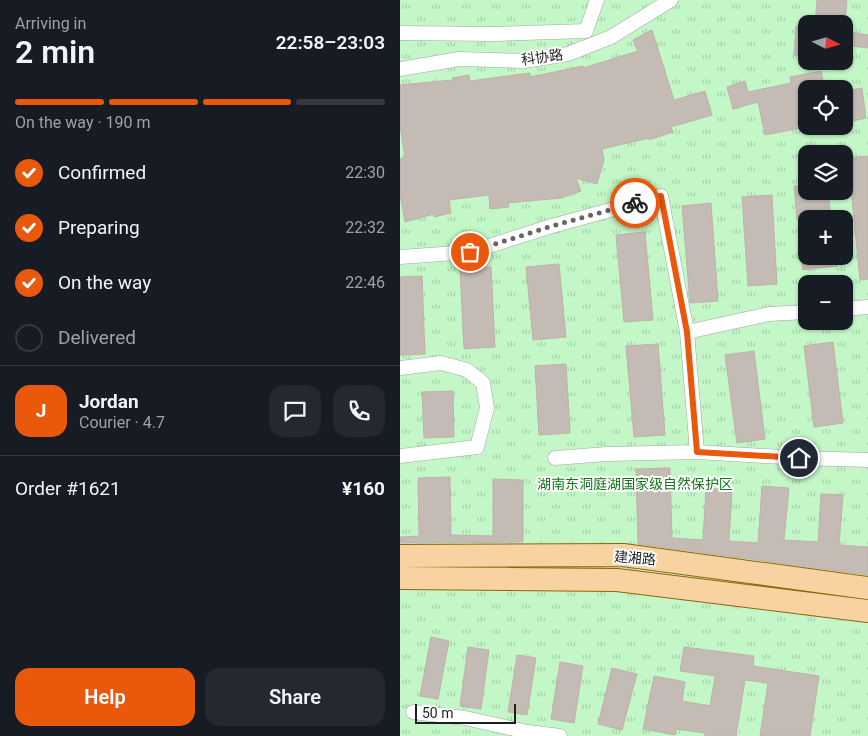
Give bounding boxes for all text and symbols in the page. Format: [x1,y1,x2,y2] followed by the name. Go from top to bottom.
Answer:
[15,14,86,33] text: Arriving in
[798,15,852,70] north arrow
[798,15,853,330] map controls
[276,31,385,54] text: 22:58–23:03
[15,33,95,71] text: 2 min
[520,46,564,68] street label: 科协路
[798,80,853,135] button: locate
[15,113,151,132] text: On the way · 190 m
[798,145,853,200] button: layers
[15,159,43,187] icon: check
[58,161,146,184] text: Confirmed
[345,163,385,182] text: 22:30
[610,178,660,228] courier
[621,189,649,217] icon: bike
[798,210,853,265] button: +
[15,214,43,242] icon: check
[58,216,140,239] text: Preparing
[345,218,385,237] text: 22:32
[449,231,491,273] pin
[456,238,484,266] icon: bag
[15,269,43,297] icon: check
[58,271,151,294] text: On the way
[345,273,385,292] text: 22:46
[798,275,853,330] button: −
[58,326,136,349] text: Delivered
[269,385,321,437] button: chat
[333,385,385,437] button: phone
[79,390,139,413] text: Jordan
[36,399,46,422] text: J
[79,413,165,432] text: Courier · 4.7
[778,437,820,479] pin
[785,444,813,472] icon: home
[537,476,733,492] park label: 湖南东洞庭湖国家级自然保护区
[15,477,121,500] text: Order #1621
[342,477,385,500] text: ¥160
[613,548,657,568] street label: 建湘路
[15,668,195,726] button: Help
[205,668,385,726] button: Share
[415,701,516,724] scale bar
[422,705,454,721] text: 50 m

